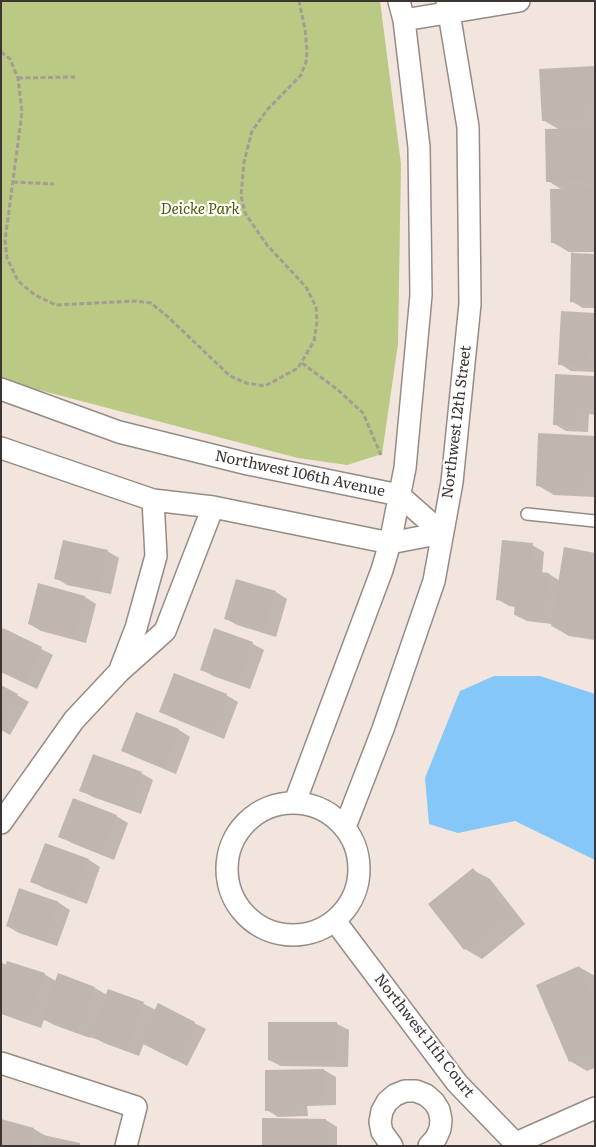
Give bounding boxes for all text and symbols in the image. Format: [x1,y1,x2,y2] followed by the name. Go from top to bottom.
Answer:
[160,201,240,219] park label: Deicke Park
[439,344,475,500] street label: Northwest 12th Street
[213,447,387,501] street label: Northwest 106th Avenue
[370,971,478,1101] street label: Northwest 11th Court

